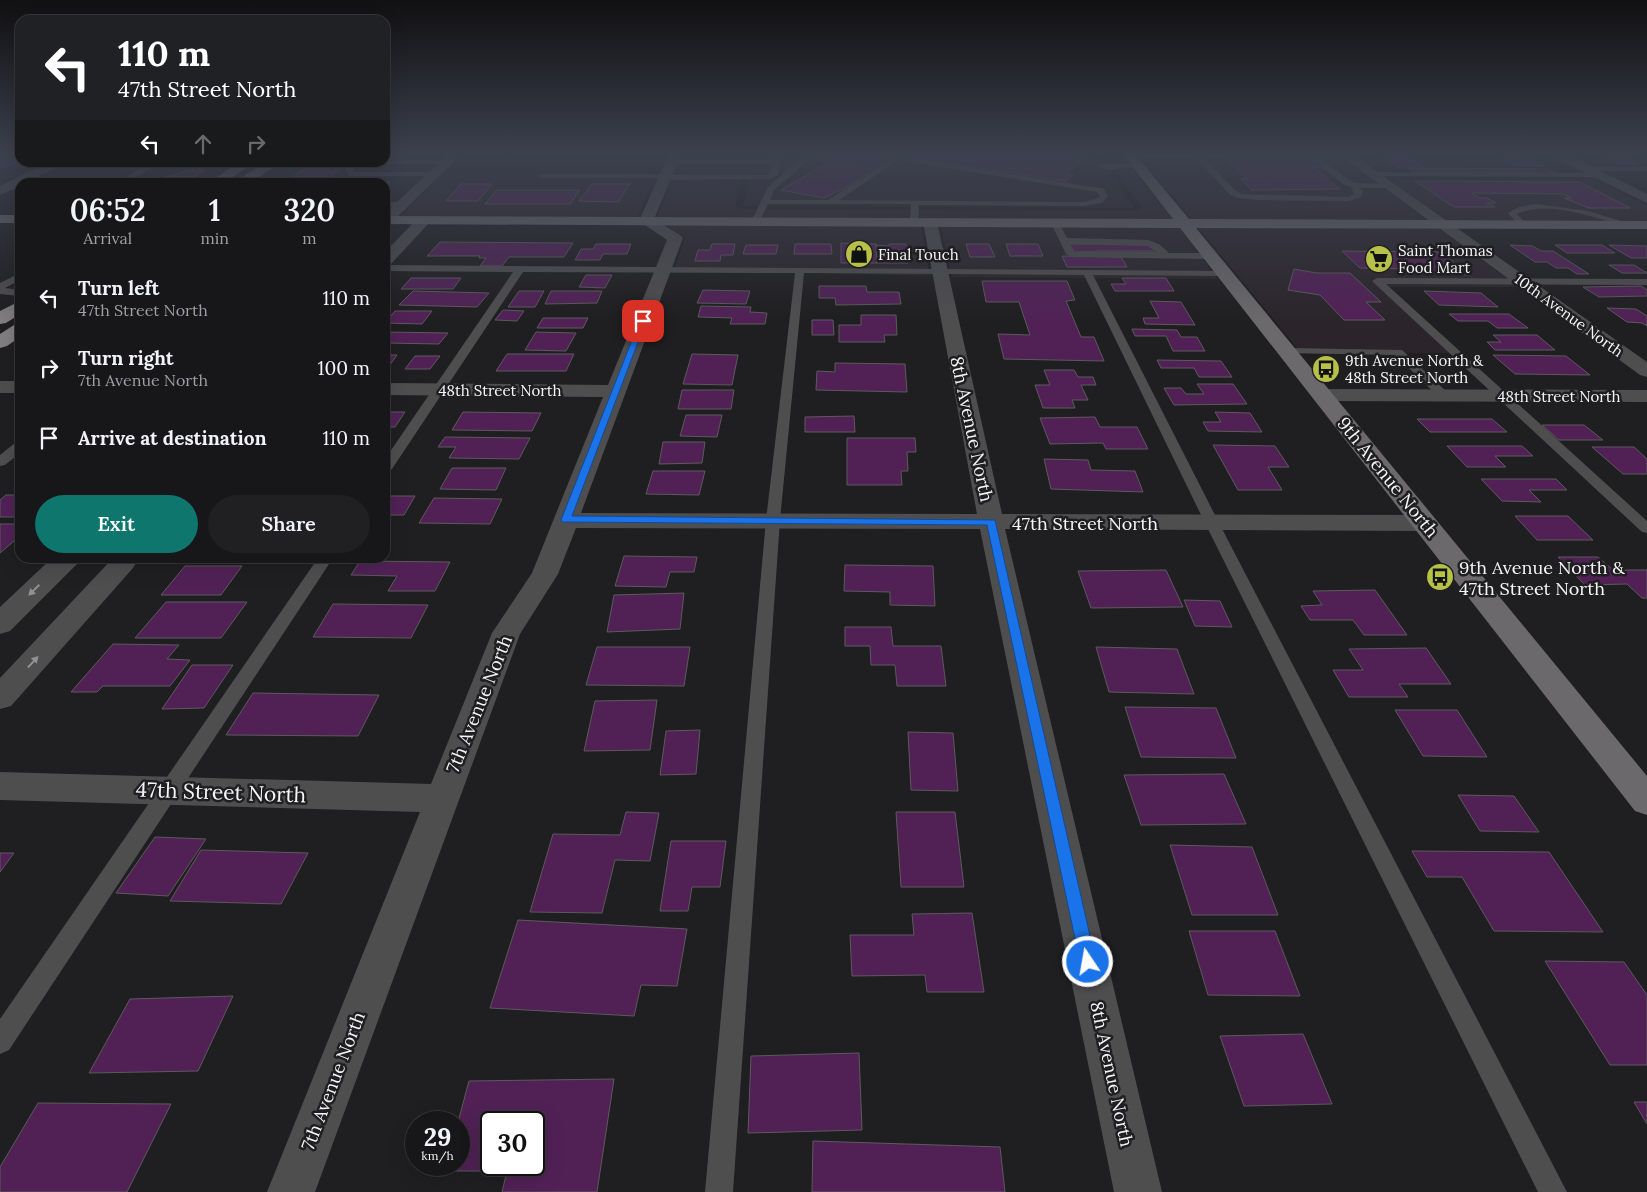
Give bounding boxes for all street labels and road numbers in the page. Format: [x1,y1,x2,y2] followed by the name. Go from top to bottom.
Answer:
[1511,269,1627,361] street label: 10th Avenue North
[945,354,999,504] street label: 8th Avenue North
[438,381,562,400] street label: 48th Street North
[1497,387,1621,406] street label: 48th Street North
[1332,412,1444,542] street label: 9th Avenue North
[1012,512,1158,535] street label: 47th Street North
[441,632,517,776] street label: 7th Avenue North
[135,776,307,808] street label: 47th Street North
[1085,999,1139,1149] street label: 8th Avenue North
[296,1008,370,1153] street label: 7th Avenue North

